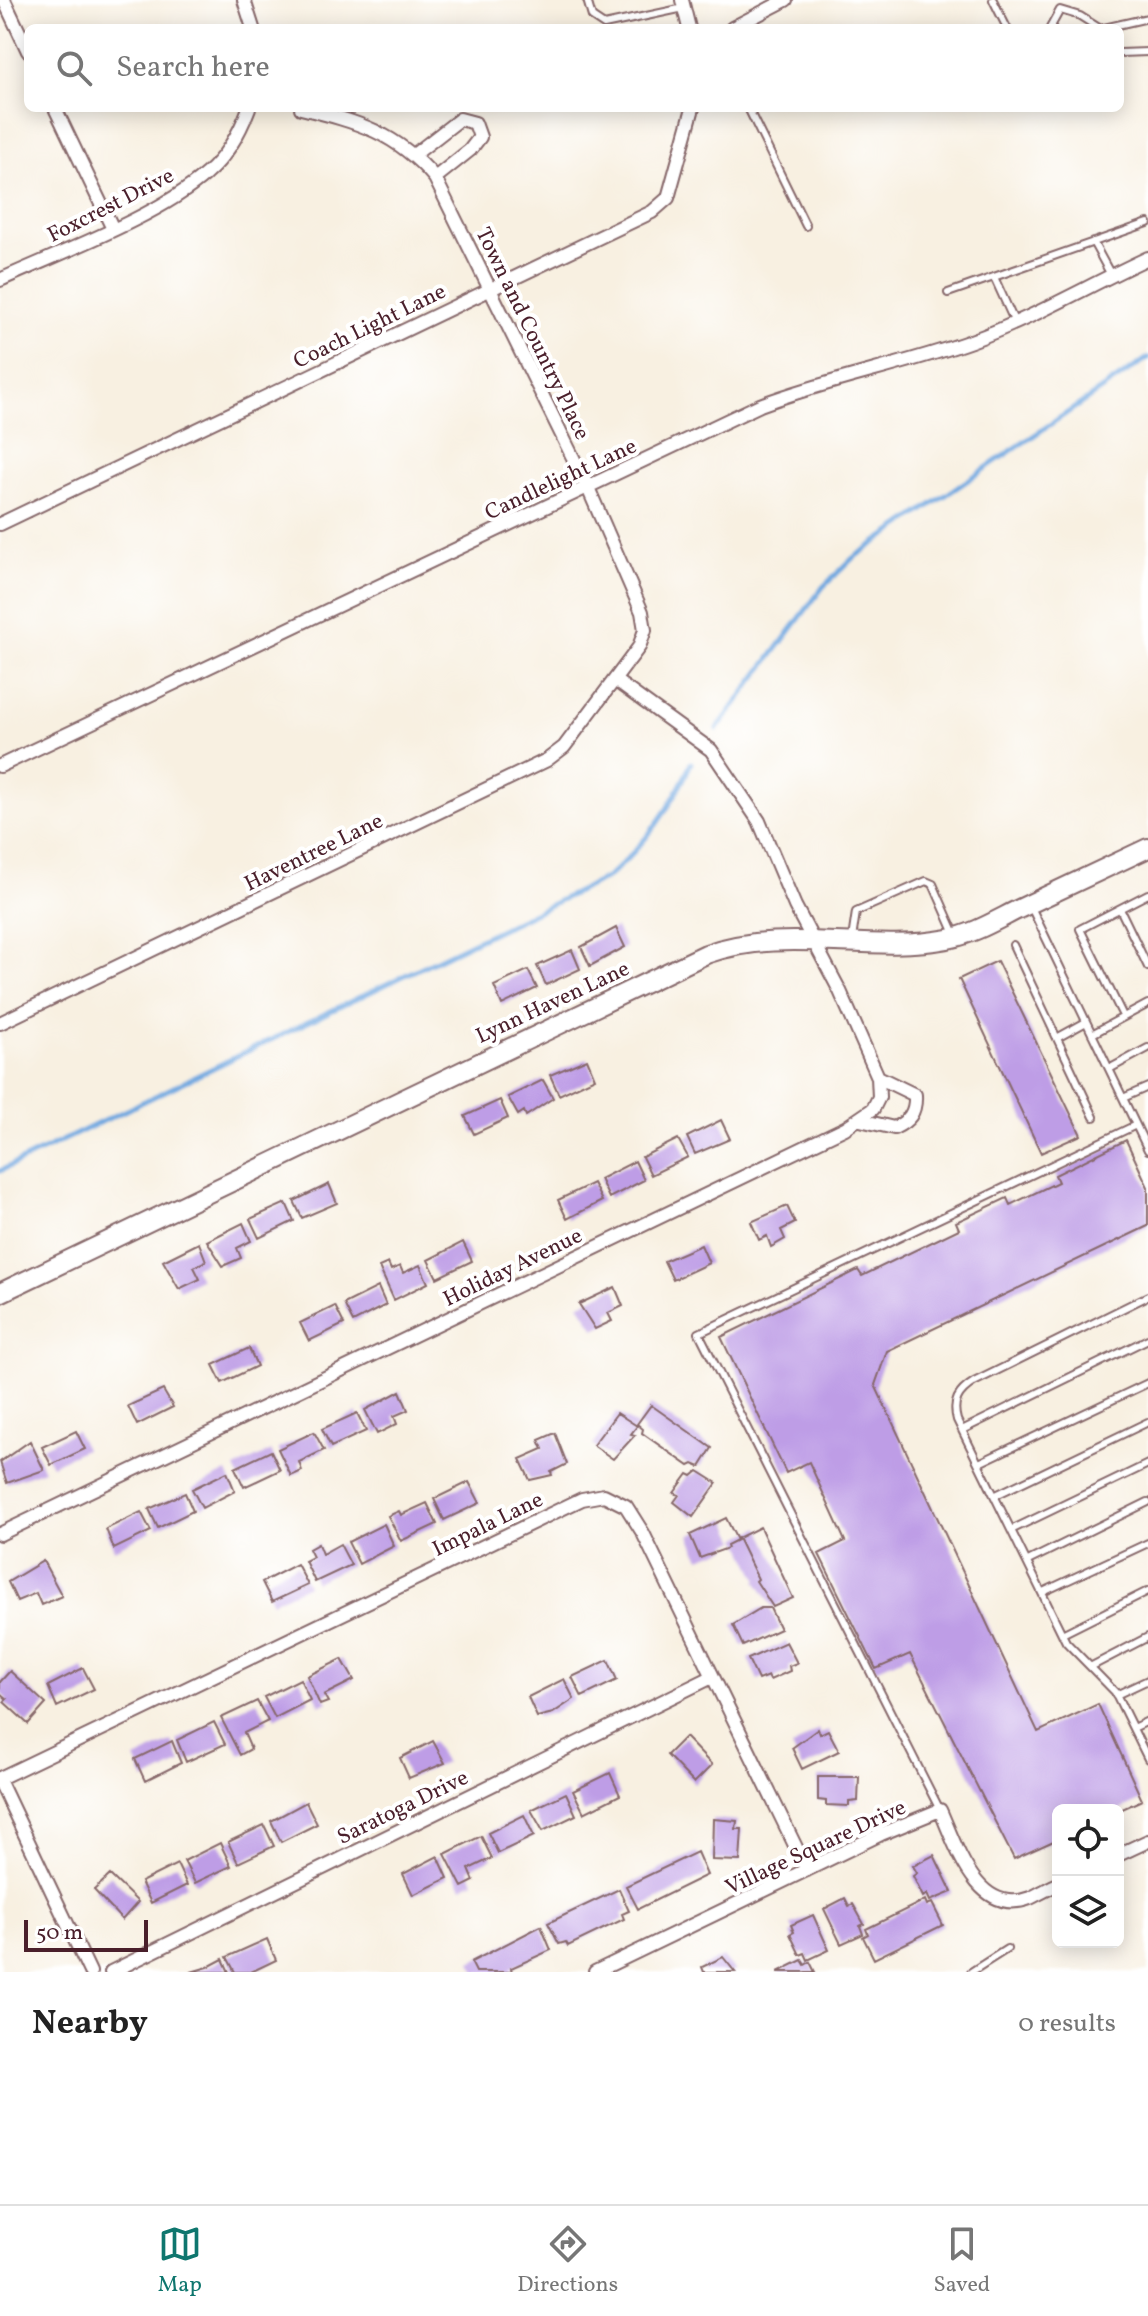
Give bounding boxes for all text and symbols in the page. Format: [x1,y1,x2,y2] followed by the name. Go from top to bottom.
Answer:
[24,24,1124,112] search box
[52,46,96,90] icon: search
[116,47,270,89] text: Search here
[42,161,180,251] street label: Foxcrest Drive
[467,223,597,446] street label: Town and Country Place
[289,277,452,378] street label: Coach Light Lane
[480,431,642,529] street label: Candlelight Lane
[240,806,389,900] street label: Haventree Lane
[471,954,635,1052] street label: Lynn Haven Lane
[438,1221,588,1315] street label: Holiday Avenue
[428,1485,549,1565] street label: Impala Lane
[332,1763,474,1853] street label: Saratoga Drive
[721,1793,911,1904] street label: Village Square Drive
[1052,1804,1124,1948] map controls
[1052,1804,1124,1876] button: locate
[1052,1876,1124,1948] button: layers
[24,1916,148,1952] scale bar
[36,1918,83,1949] text: 50 m
[32,2001,148,2048] text: Nearby
[1018,2006,1116,2042] text: 0 results
[158,2222,202,2301] tab: Map
[517,2222,618,2301] tab: Directions
[934,2222,990,2301] tab: Saved

